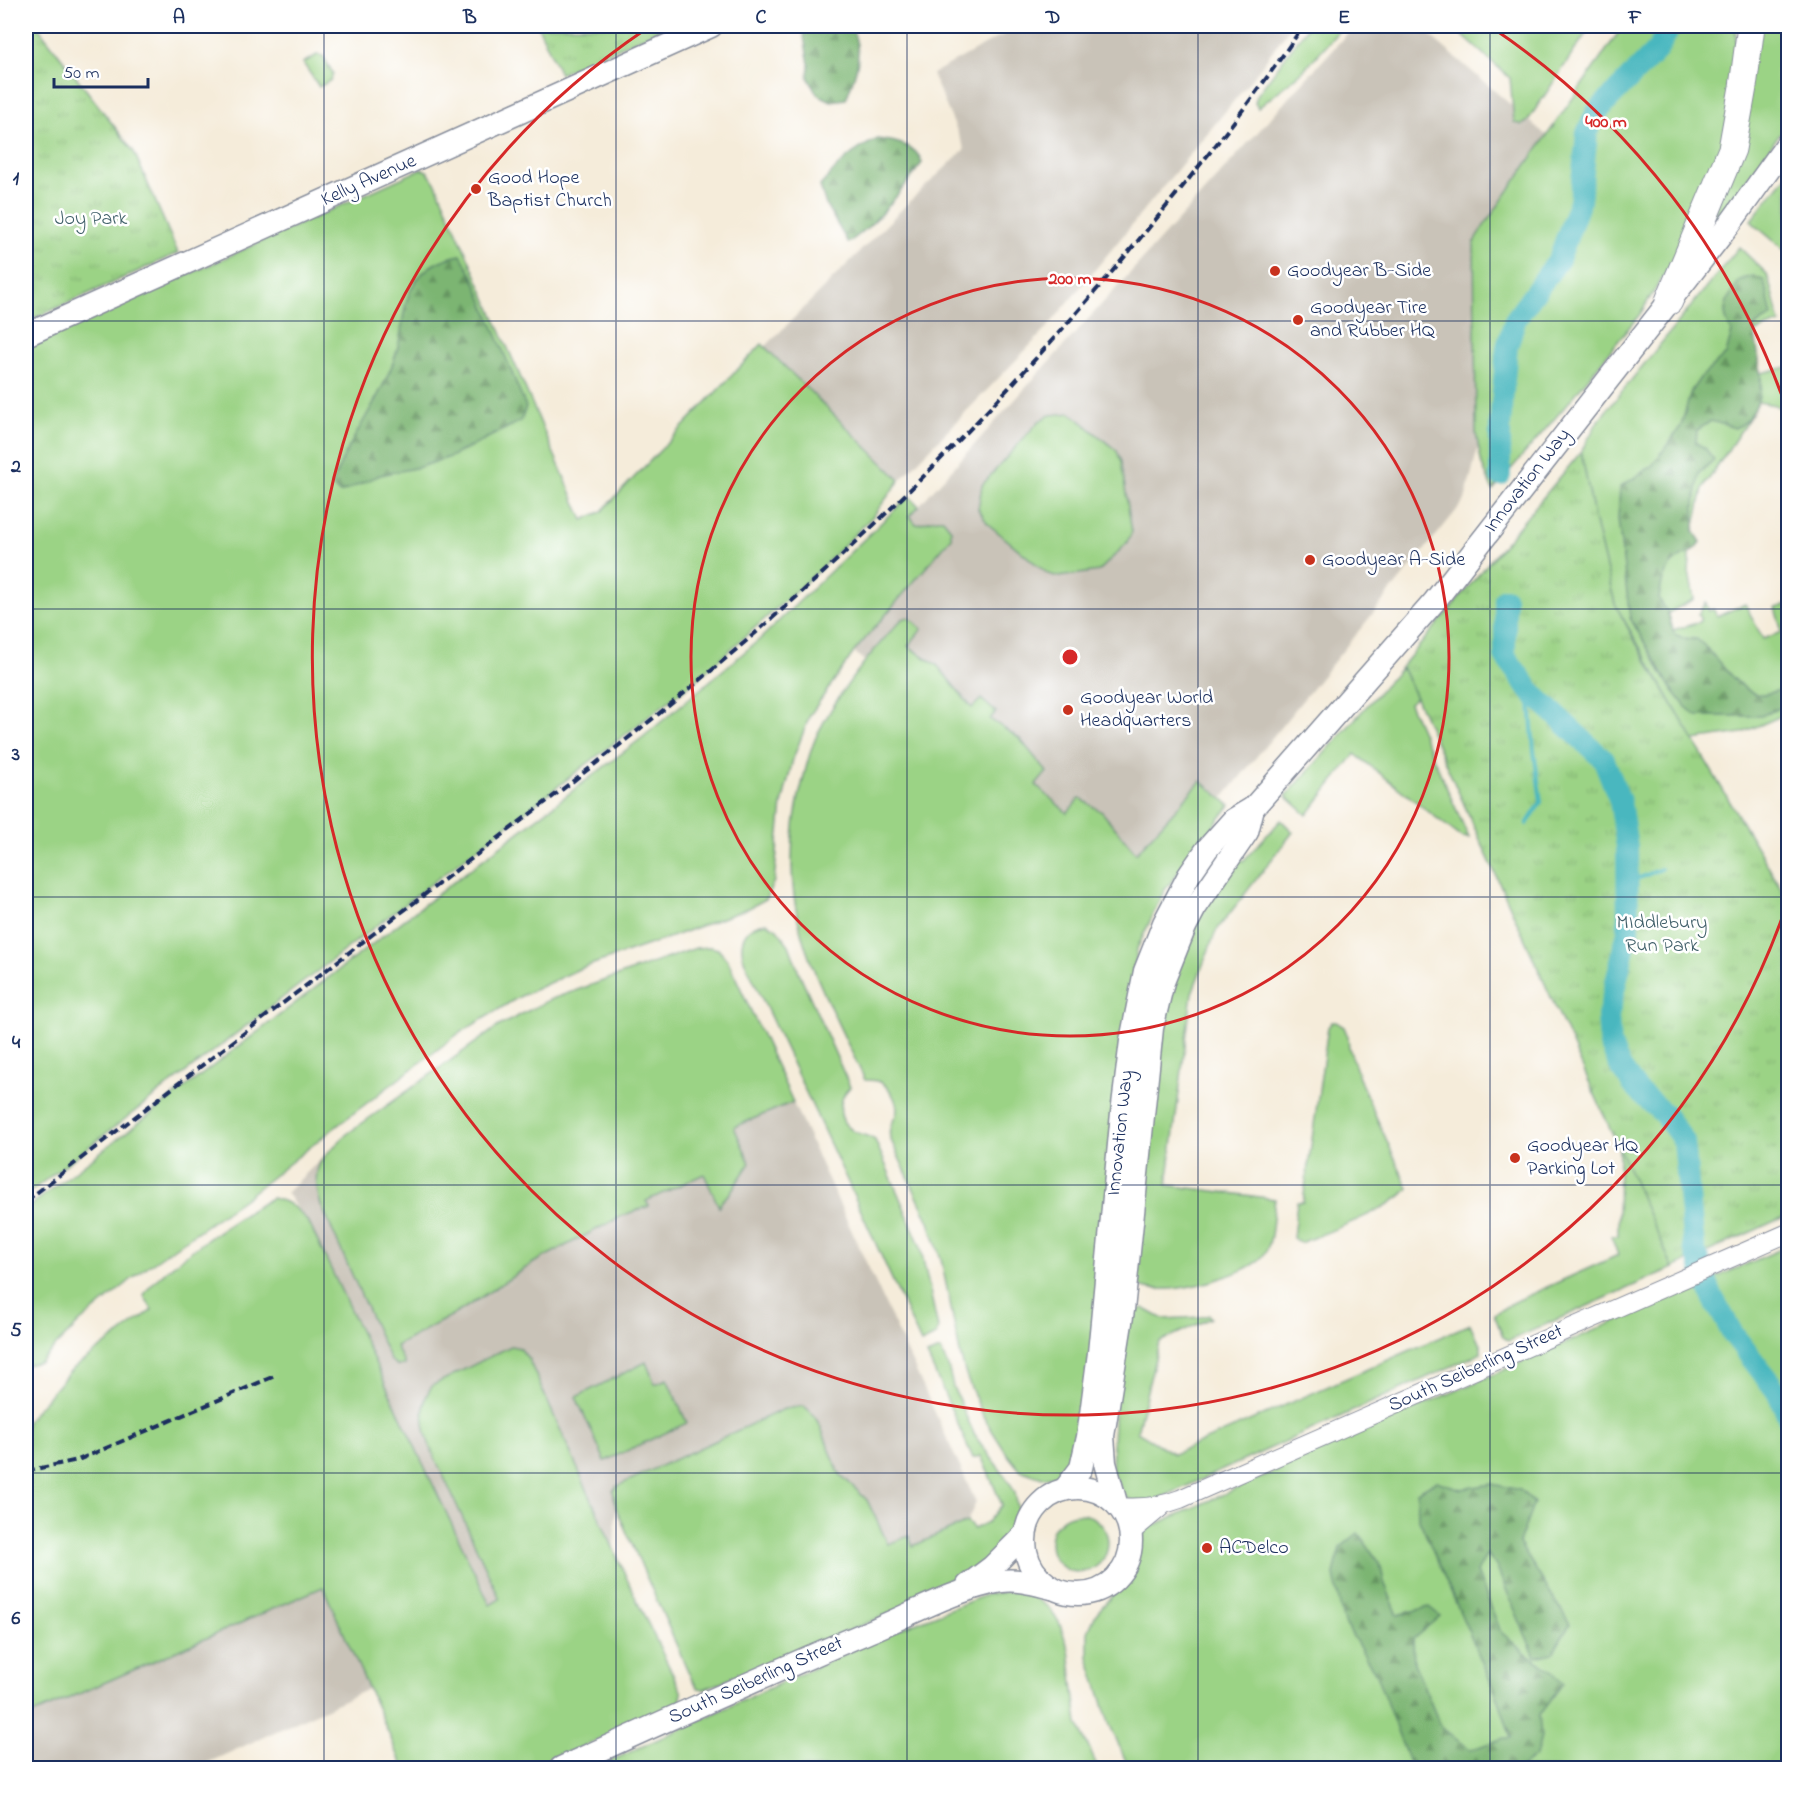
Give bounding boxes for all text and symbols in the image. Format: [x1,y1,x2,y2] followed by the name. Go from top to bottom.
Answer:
[173,4,185,33] text: A
[462,4,477,33] text: B
[756,4,767,33] text: C
[1045,4,1060,33] text: D
[1338,4,1350,33] text: E
[1628,4,1642,33] text: F
[54,51,148,89] scale bar
[63,61,100,87] text: 50 m
[1585,110,1627,136] text: 400 m
[317,147,421,215] street label: Kelly Avenue
[487,164,612,216] place label: Good Hope Baptist Church
[13,165,20,194] text: 1
[469,182,483,196] marker: Good Hope Baptist Church
[55,205,127,234] park label: Joy Park
[1287,257,1431,286] place label: Goodyear B-Side
[1268,264,1282,278] marker: Goodyear B-Side
[1048,267,1092,293] text: 200 m
[1310,294,1436,346] place label: Goodyear Tire and Rubber HQ
[1291,313,1305,327] marker: Goodyear Tire and Rubber HQ
[1478,422,1578,540] street label: Innovation Way
[10,453,21,482] text: 2
[1322,546,1465,575] place label: Goodyear A-Side
[1303,553,1317,567] marker: Goodyear A-Side
[1060,647,1080,667] centre of rings
[1080,684,1213,736] place label: Goodyear World Headquarters
[1061,703,1075,717] marker: Goodyear World Headquarters
[11,741,20,770] text: 3
[1617,909,1707,961] park label: MIddlebury Run Park
[12,1029,21,1058] text: 4
[1100,1069,1142,1197] street label: Innovation Way
[1527,1132,1639,1185] place label: Goodyear HQ Parking Lot
[1508,1151,1522,1165] marker: Goodyear HQ Parking Lot
[10,1317,22,1346] text: 5
[1384,1317,1569,1421] street label: South Seiberling Street
[1219,1534,1289,1563] place label: ACDelco
[1200,1541,1214,1555] marker: ACDelco
[12,1605,21,1634] text: 6
[664,1629,849,1733] street label: South Seiberling Street

